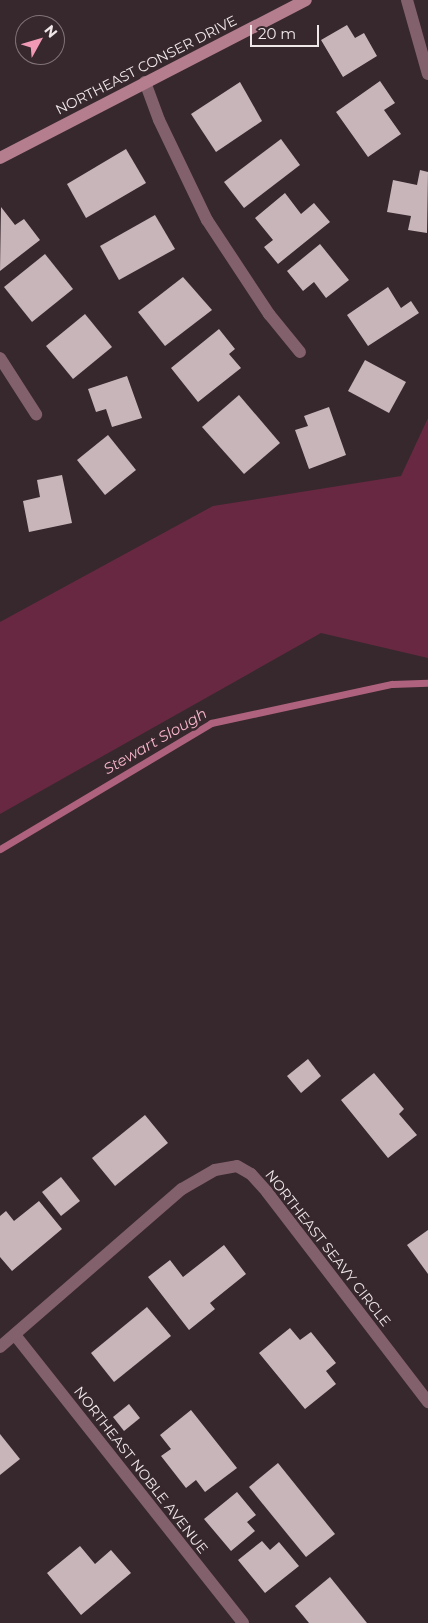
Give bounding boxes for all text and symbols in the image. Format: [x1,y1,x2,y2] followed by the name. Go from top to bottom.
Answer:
[53,12,239,118] street label: NORTHEAST CONSER DRIVE
[15,15,65,65] north arrow
[253,15,322,47] scale bar
[40,21,61,41] text: N
[258,24,296,43] text: 20 m
[100,704,210,778] water label: Stewart Slough
[262,1167,394,1329] street label: NORTHEAST SEAVY CIRCLE
[71,1383,211,1557] street label: NORTHEAST NOBLE AVENUE

